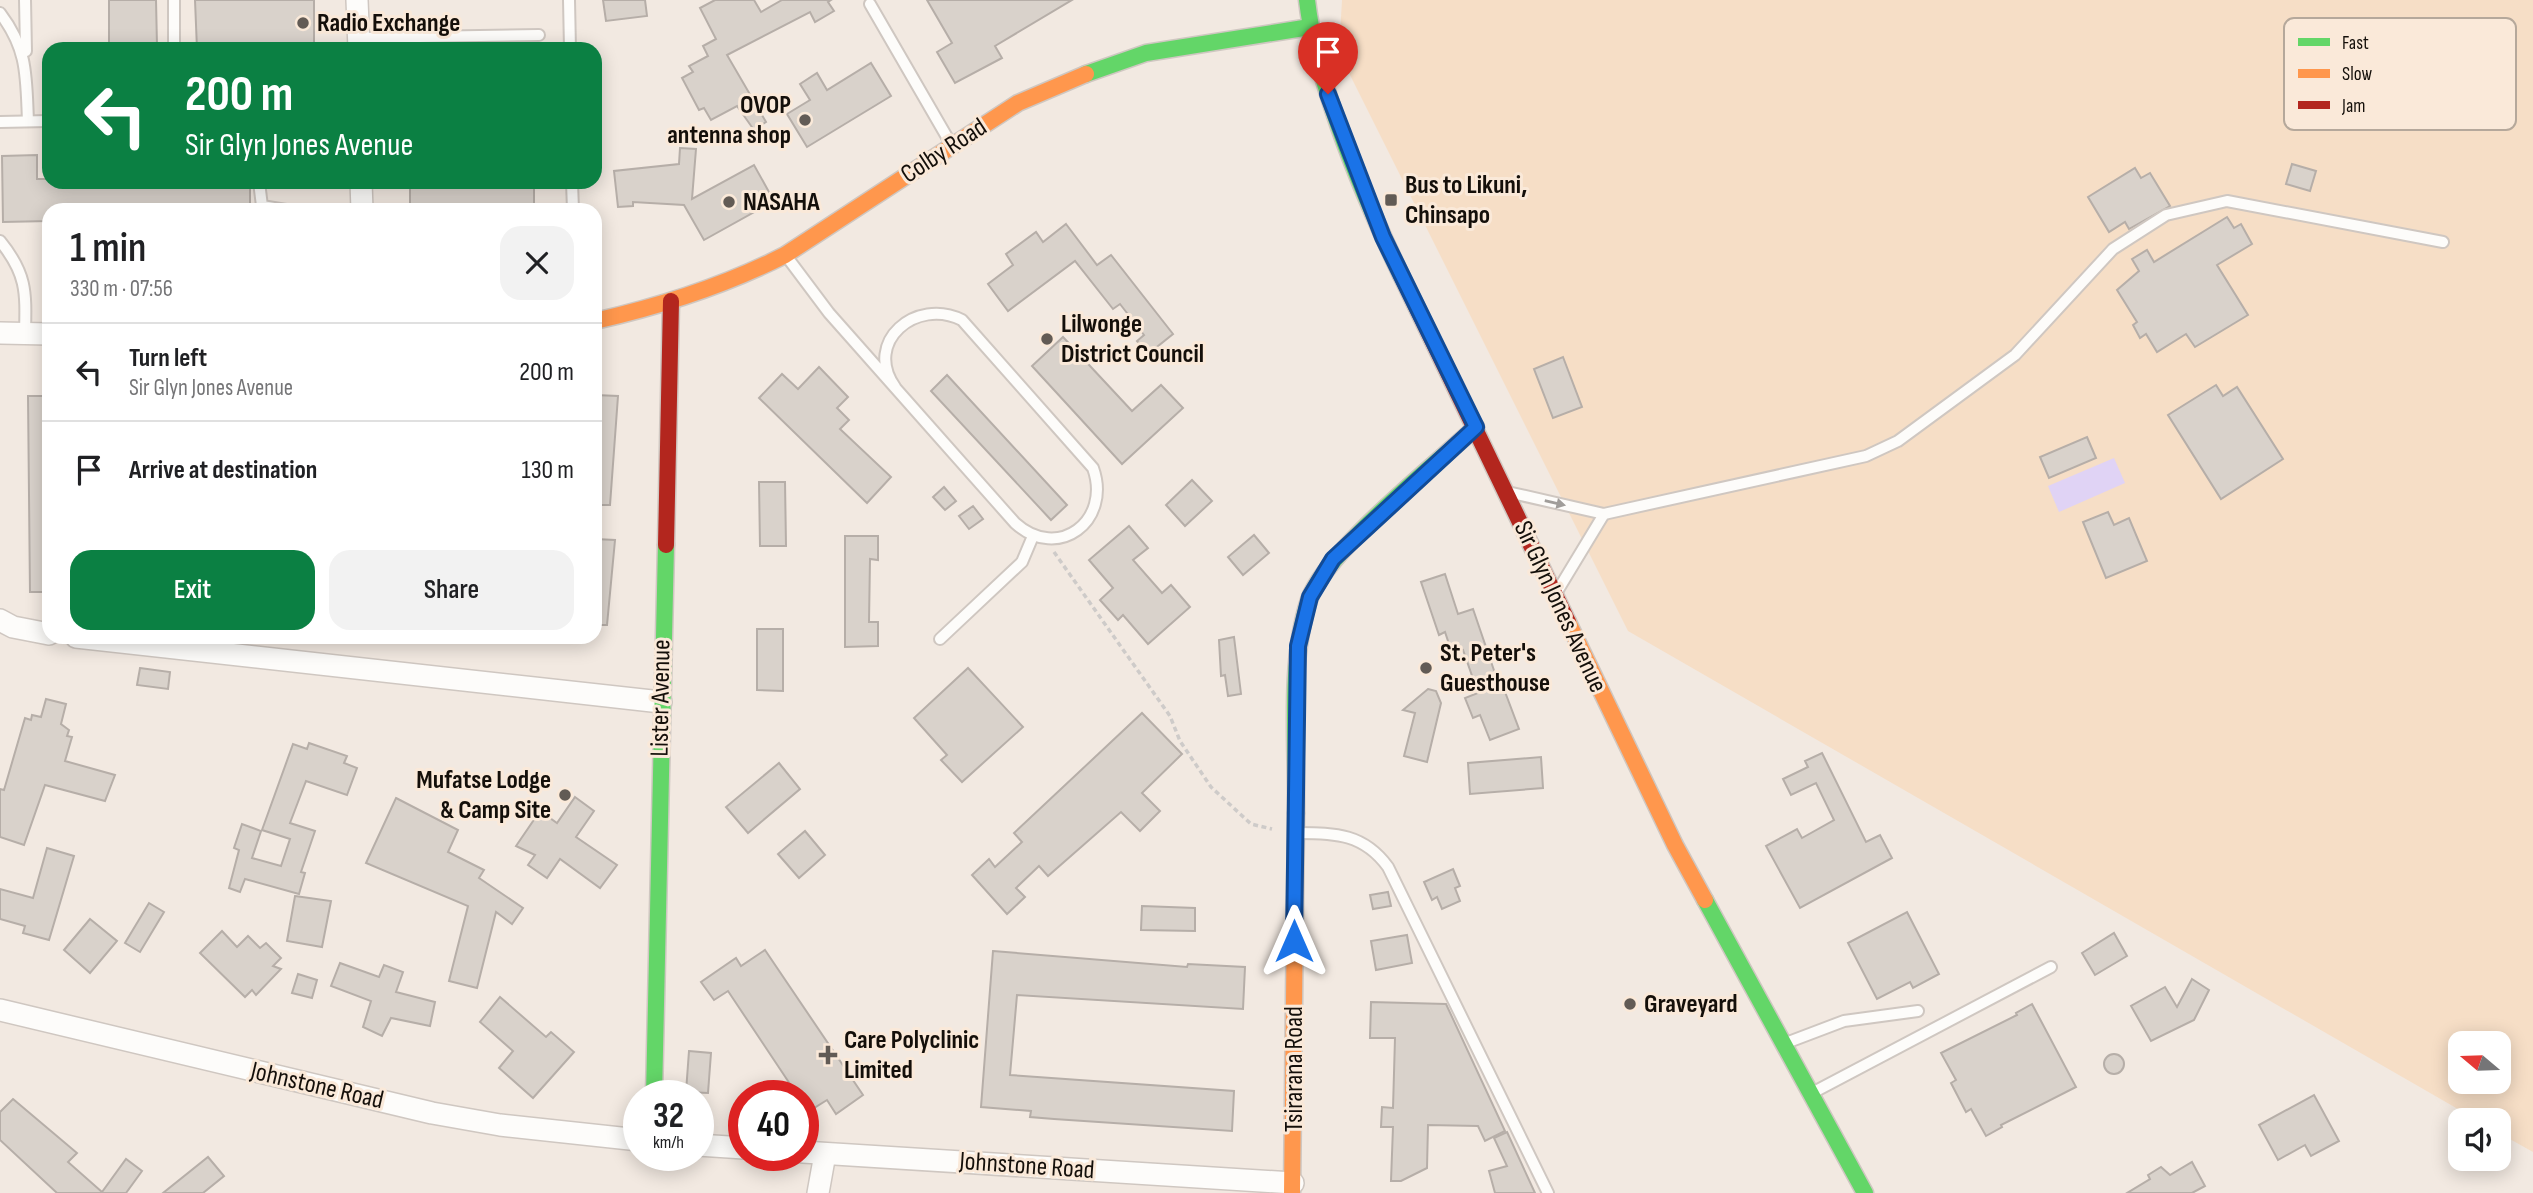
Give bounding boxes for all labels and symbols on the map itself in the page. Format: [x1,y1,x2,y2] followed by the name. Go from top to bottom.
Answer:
[317,8,460,39] place label: Radio Exchange
[295,15,311,31] marker: Radio Exchange
[2284,18,2516,130] legend
[1298,22,1358,94] pin
[2342,32,2369,55] text: Fast
[2342,63,2372,86] text: Slow
[667,90,791,151] place label: OVOP antenna shop
[2341,95,2365,118] text: Jam
[797,112,813,128] marker: OVOP antenna shop
[895,112,993,190] street label: Colby Road
[1405,170,1527,231] place label: Bus to Likuni, Chinsapo
[743,187,820,218] place label: NASAHA
[1383,192,1399,208] marker: Bus to Likuni, Chinsapo
[721,194,737,210] marker: NASAHA
[1061,309,1204,370] place label: Lilwonge District Council
[1039,331,1055,347] marker: Lilwonge District Council
[1544,498,1566,509] one-way arrow
[1507,516,1613,698] street label: Sir Glyn Jones Avenue
[1440,638,1550,699] place label: St. Peter's Guesthouse
[644,639,678,757] street label: Lister Avenue
[1418,660,1434,676] marker: St. Peter's Guesthouse
[416,765,551,826] place label: Mufatse Lodge & Camp Site
[557,787,573,803] marker: Mufatse Lodge & Camp Site
[1257,904,1331,978] position arrow
[1644,989,1738,1020] place label: Graveyard
[1622,996,1638,1012] marker: Graveyard
[1279,1006,1310,1132] street label: Tsirarana Road
[844,1025,979,1086] place label: Care Polyclinic Limited
[2448,1031,2511,1094] north arrow
[818,1045,838,1065] marker: Care Polyclinic Limited
[247,1055,386,1116] street label: Johnstone Road
[728,1080,819,1171] speed limit sign: 40
[957,1146,1096,1186] street label: Johnstone Road

